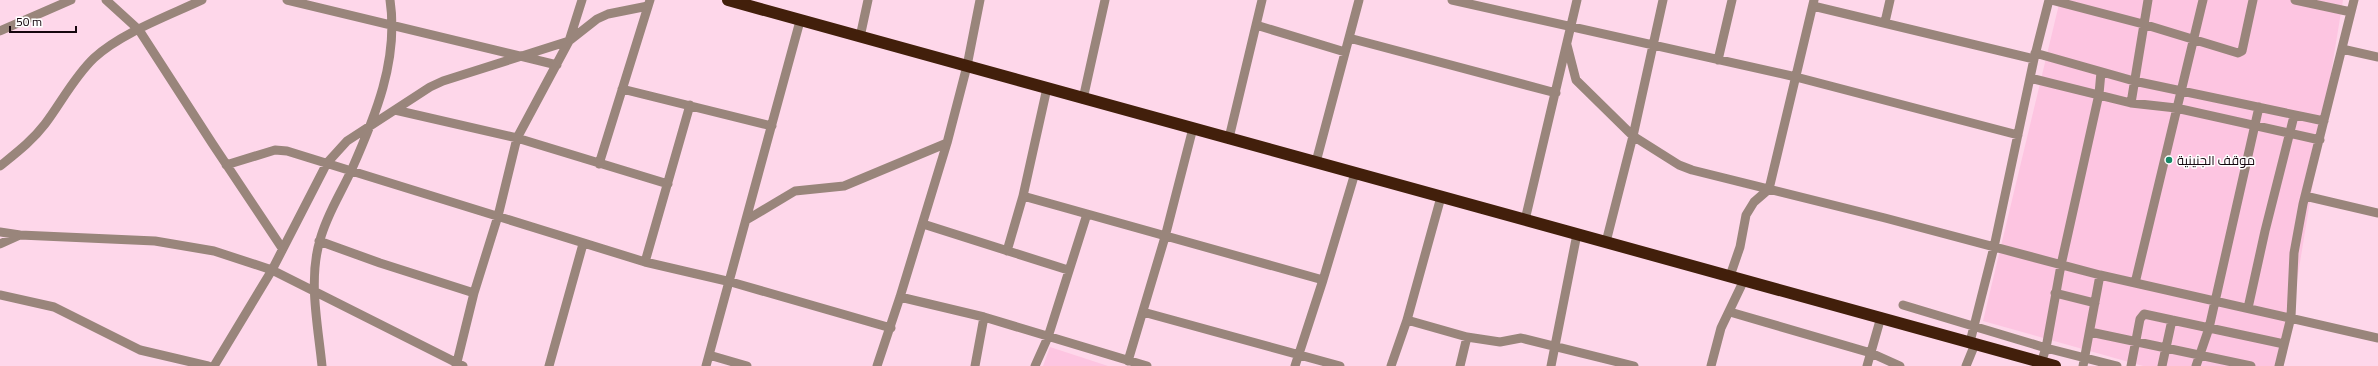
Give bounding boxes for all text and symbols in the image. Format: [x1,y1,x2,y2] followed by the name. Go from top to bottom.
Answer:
[10,8,76,34] scale bar
[16,10,42,33] text: 50 m
[2177,148,2255,172] place label: موقف الجنينية
[2164,155,2174,165] marker: موقف الجنينية

